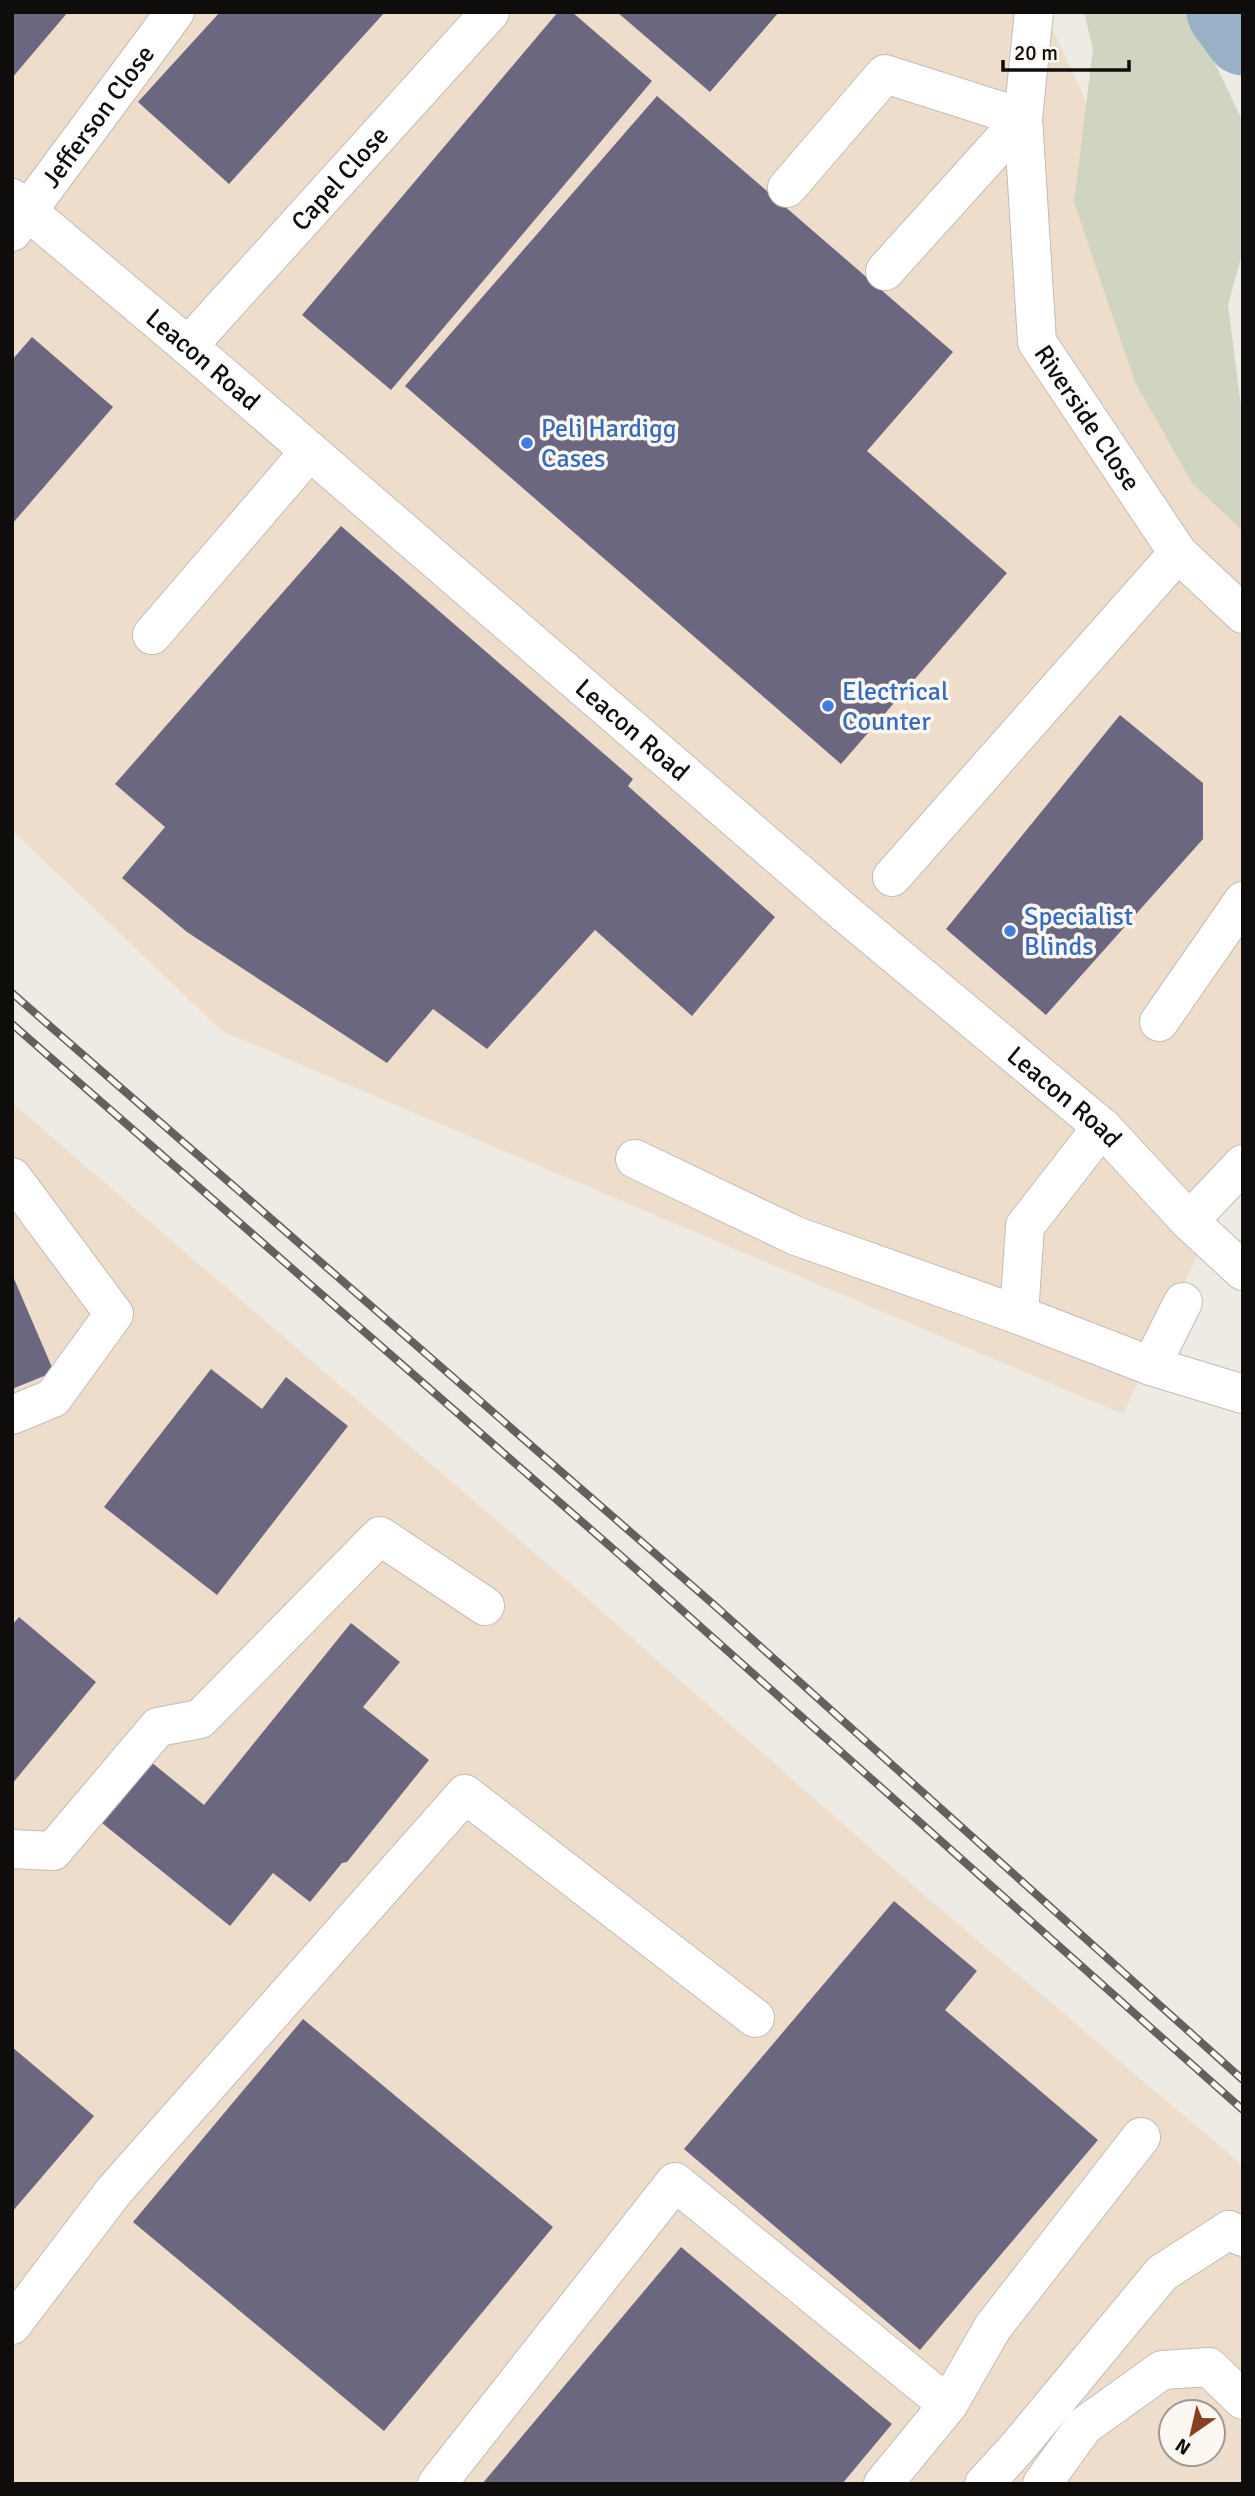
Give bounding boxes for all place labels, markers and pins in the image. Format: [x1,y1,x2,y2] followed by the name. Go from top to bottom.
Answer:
[541,413,677,475] place label: Peli Hardigg Cases
[519,435,535,451] marker: Peli Hardigg Cases
[842,676,949,738] place label: Electrical Counter
[820,698,836,714] marker: Electrical Counter
[1024,901,1133,963] place label: Specialist Blinds
[1002,923,1018,939] marker: Specialist Blinds

